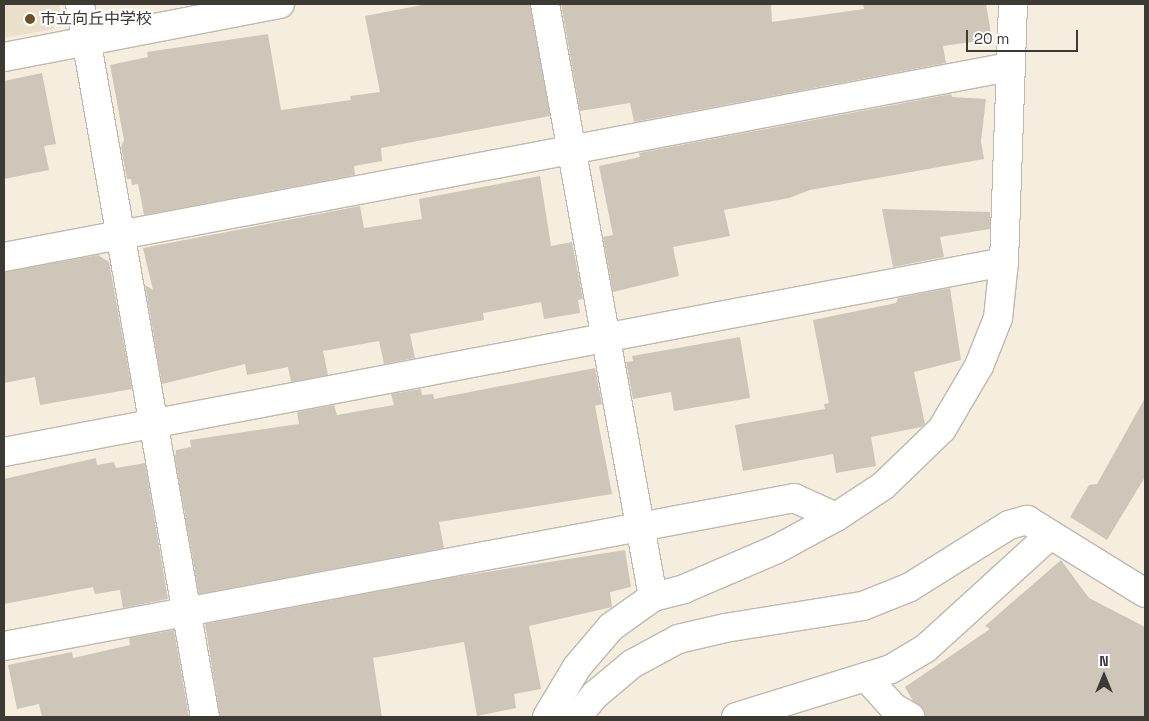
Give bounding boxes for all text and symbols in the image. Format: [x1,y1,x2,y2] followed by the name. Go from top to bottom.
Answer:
[40,9,152,29] place label: 市立向丘中学校
[24,13,36,25] marker: 市立向丘中学校
[969,20,1082,52] scale bar
[974,29,1009,48] text: 20 m
[1079,651,1129,701] north arrow
[1099,652,1109,670] text: N

